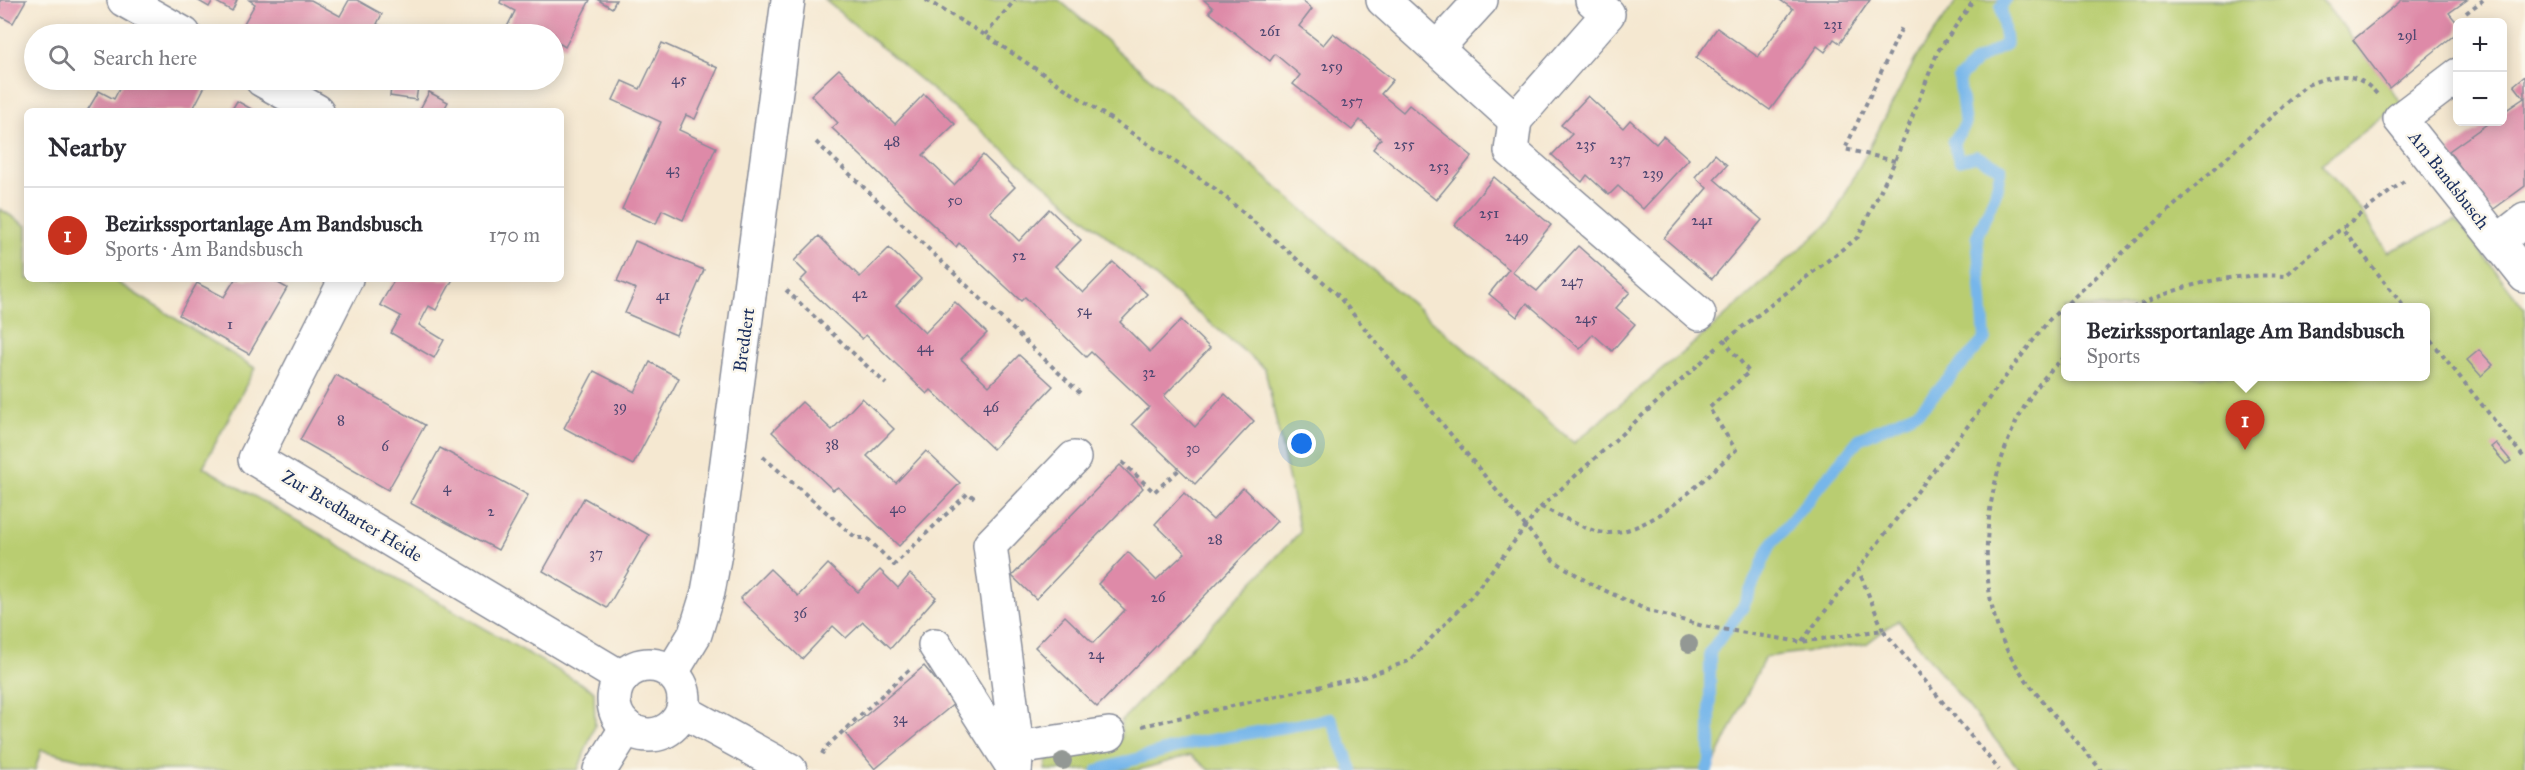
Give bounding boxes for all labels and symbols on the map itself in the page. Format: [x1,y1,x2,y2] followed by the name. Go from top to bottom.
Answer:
[1823,15,1843,33] house number: 231
[1260,22,1281,40] house number: 261
[2397,26,2418,44] house number: 29l
[1321,57,1343,75] house number: 259
[671,70,687,88] house number: 45
[1341,92,1363,110] house number: 257
[2403,126,2494,233] street label: Am Bandsbusch
[884,132,900,150] house number: 48
[1393,135,1415,153] house number: 255
[1576,135,1596,153] house number: 235
[1609,150,1631,168] house number: 237
[1429,157,1449,175] house number: 253
[666,160,680,178] house number: 43
[1642,164,1664,182] house number: 239
[947,191,963,209] house number: 50
[1479,204,1499,222] house number: 251
[1691,211,1713,229] house number: 241
[1505,227,1529,245] house number: 249
[1012,246,1027,264] house number: 52
[1560,272,1584,290] house number: 247
[852,284,868,302] house number: 42
[656,286,670,304] house number: 41
[1077,301,1092,319] house number: 54
[729,306,759,374] street label: Breddert
[1575,309,1597,327] house number: 245
[227,315,233,333] house number: 1
[917,338,934,356] house number: 44
[1142,363,1156,381] house number: 32
[613,397,627,415] house number: 39
[983,398,1000,416] house number: 46
[2226,400,2264,450] pin: 1
[337,411,345,429] house number: 8
[1287,429,1316,458] your location
[825,435,839,453] house number: 38
[381,437,390,455] house number: 6
[1186,439,1200,457] house number: 30
[278,465,426,567] street label: Zur Bredharter Heide
[443,478,452,496] house number: 4
[889,499,907,517] house number: 40
[487,502,495,520] house number: 2
[1207,530,1223,548] house number: 28
[589,544,603,562] house number: 37
[1150,588,1167,606] house number: 26
[793,604,808,622] house number: 36
[1088,645,1105,663] house number: 24
[893,709,908,727] house number: 34

